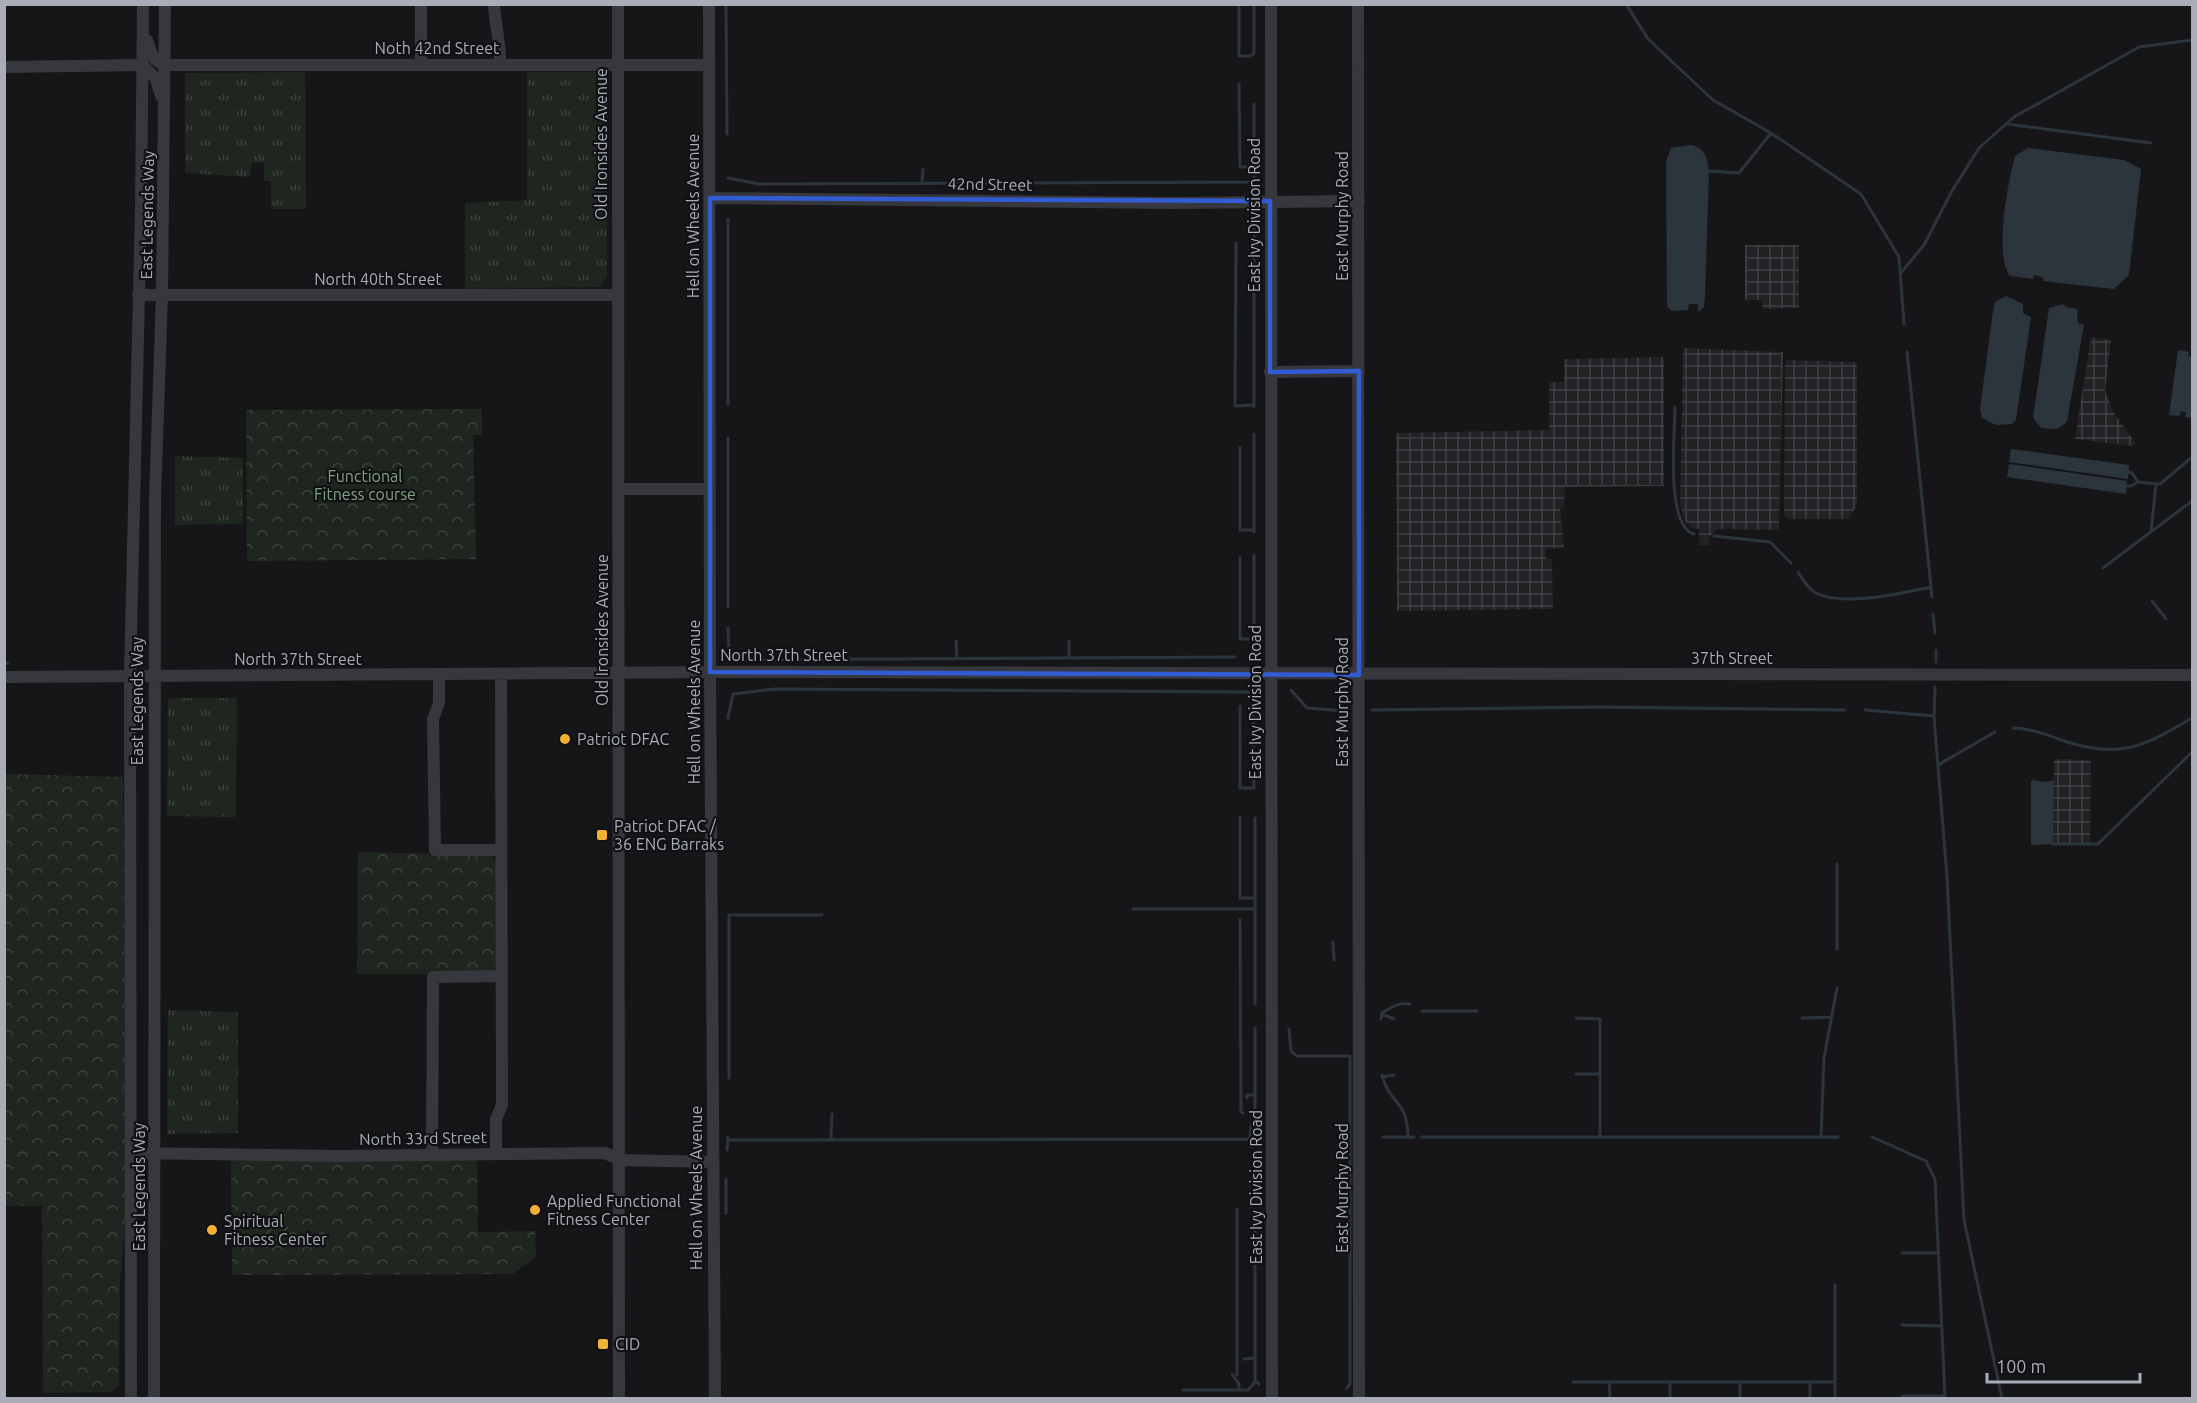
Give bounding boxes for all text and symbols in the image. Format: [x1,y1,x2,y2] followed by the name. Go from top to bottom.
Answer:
[375,39,500,57] street label: Noth 42nd Street
[592,68,610,220] street label: Old Ironsides Avenue
[684,134,702,298] street label: Hell on Wheels Avenue
[1245,138,1263,292] street label: East Ivy Division Road
[137,150,157,279] street label: East Legends Way
[1333,151,1351,281] street label: East Murphy Road
[947,174,1033,194] street label: 42nd Street
[314,270,443,288] street label: North 40th Street
[314,467,416,503] park label: Functional Fitness course
[593,554,611,706] street label: Old Ironsides Avenue
[685,620,703,784] street label: Hell on Wheels Avenue
[1246,625,1264,779] street label: East Ivy Division Road
[128,636,146,765] street label: East Legends Way
[1333,637,1351,767] street label: East Murphy Road
[720,646,849,664] street label: North 37th Street
[1691,649,1774,667] street label: 37th Street
[234,650,363,668] street label: North 37th Street
[577,730,670,748] place label: Patriot DFAC
[558,732,572,746] marker: Patriot DFAC
[614,817,724,853] place label: Patriot DFAC / 36 ENG Barraks
[595,828,609,842] marker: Patriot DFAC / 36 ENG Barraks
[687,1106,705,1270] street label: Hell on Wheels Avenue
[1247,1110,1265,1264] street label: East Ivy Division Road
[130,1122,148,1251] street label: East Legends Way
[1333,1123,1351,1253] street label: East Murphy Road
[359,1128,488,1148] street label: North 33rd Street
[547,1192,681,1228] place label: Applied Functional Fitness Center
[528,1203,542,1217] marker: Applied Functional Fitness Center
[224,1212,327,1248] place label: Spiritual Fitness Center
[205,1223,219,1237] marker: Spiritual Fitness Center
[615,1335,640,1353] place label: CID
[596,1337,610,1351] marker: CID
[1987,1346,2140,1384] scale bar
[1996,1356,2046,1376] text: 100 m

